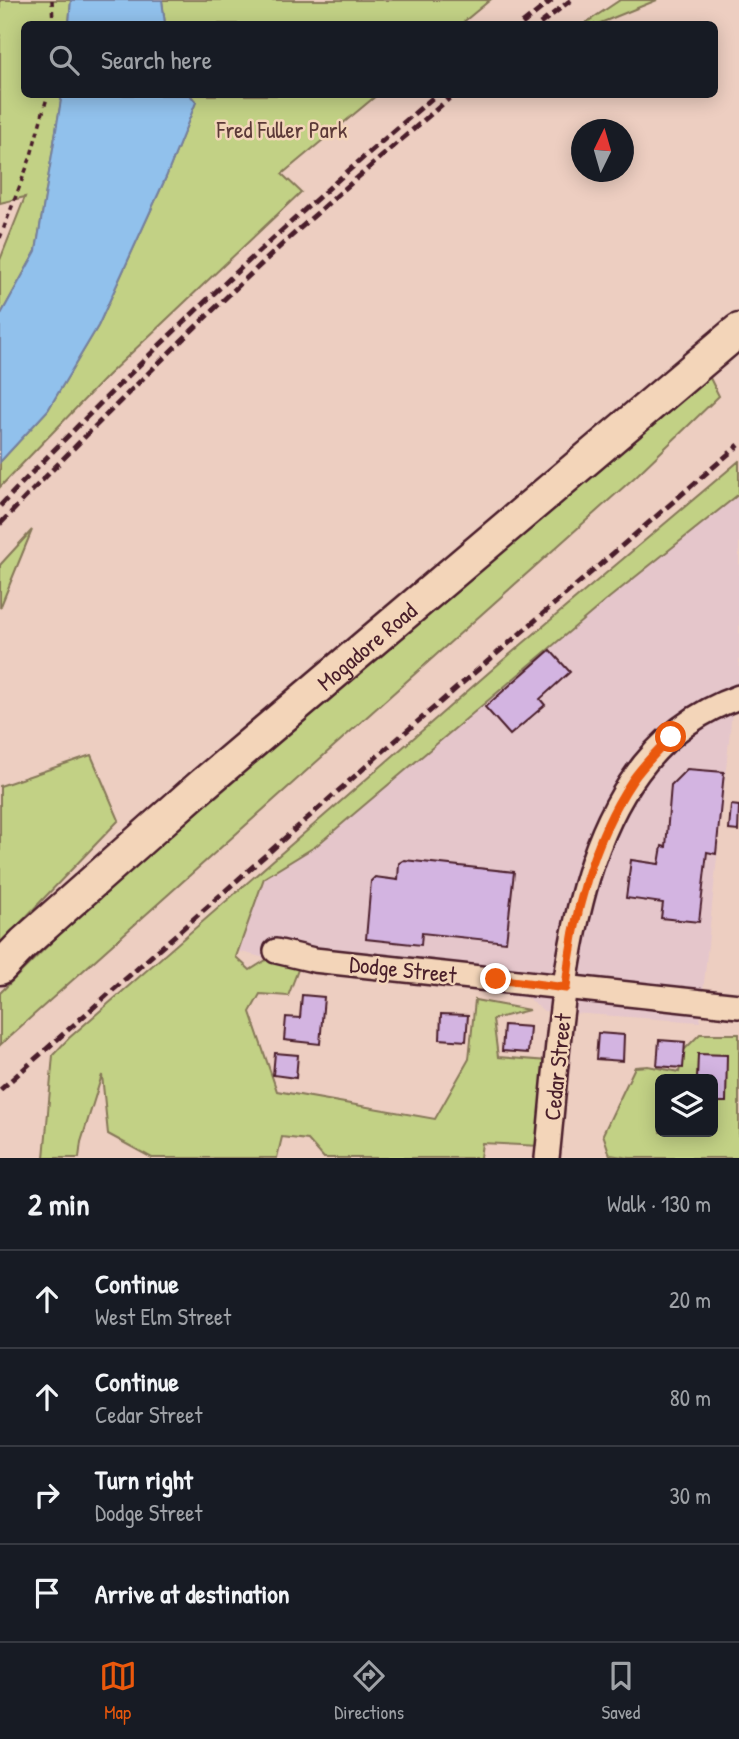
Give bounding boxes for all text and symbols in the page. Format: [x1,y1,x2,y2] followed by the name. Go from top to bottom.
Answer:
[21,21,718,98] search box
[45,41,83,79] icon: search
[101,42,212,77] text: Search here
[216,114,348,145] park label: Fred Fuller Park
[571,119,634,182] north arrow
[310,595,423,697] street label: Mogadore Road
[655,721,686,752] route start
[348,948,459,990] street label: Dodge Street
[480,963,511,994] route end
[536,1011,578,1122] street label: Cedar Street
[655,1074,718,1137] map controls
[655,1074,718,1137] button: layers
[28,1184,90,1224] text: 2 min
[607,1188,711,1219] text: Walk · 130 m
[95,1266,179,1301] text: Continue
[28,1280,66,1318] icon: ahead
[669,1284,711,1315] text: 20 m
[95,1301,231,1332] text: West Elm Street
[95,1364,179,1399] text: Continue
[28,1378,66,1416] icon: ahead
[670,1382,711,1413] text: 80 m
[95,1399,202,1430] text: Cedar Street
[95,1462,193,1497] text: Turn right
[28,1476,66,1514] icon: right
[669,1480,711,1511] text: 30 m
[95,1497,202,1528] text: Dodge Street
[28,1574,66,1612] icon: arrive
[95,1576,290,1611] text: Arrive at destination
[99,1657,137,1725] tab: Map
[334,1657,404,1725] tab: Directions
[602,1657,640,1725] tab: Saved

